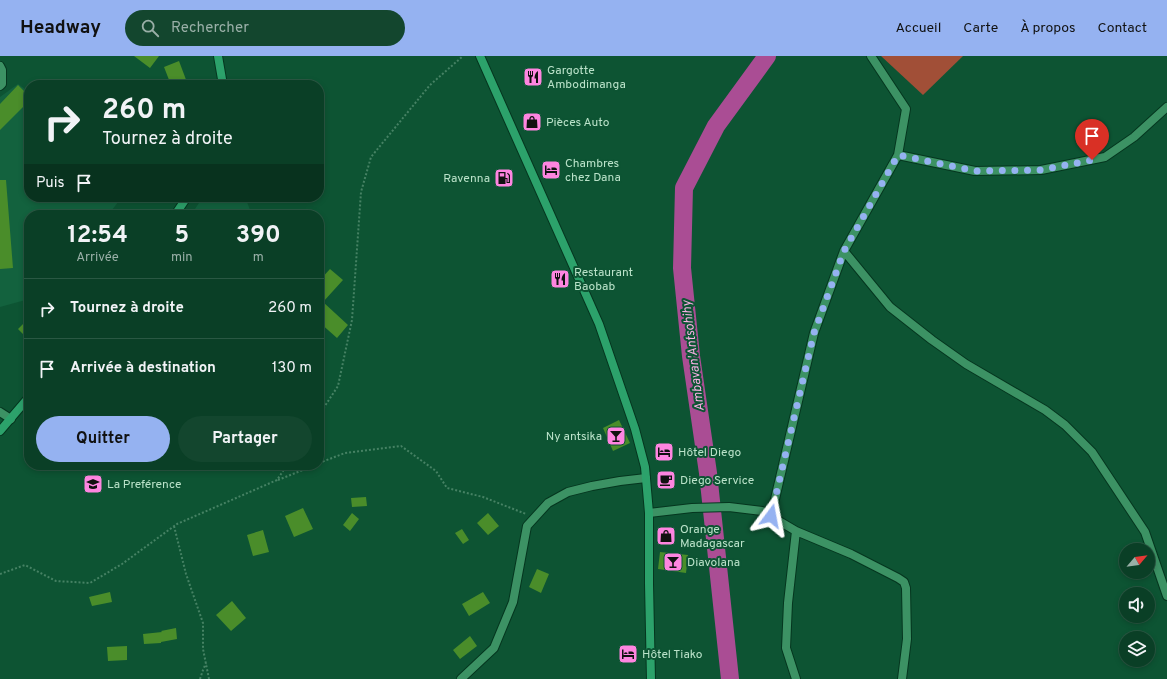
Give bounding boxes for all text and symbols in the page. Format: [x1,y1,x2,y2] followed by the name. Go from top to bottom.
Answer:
[125,10,405,46] search box
[20,16,101,40] text: Headway
[139,17,161,39] icon: search
[171,19,249,38] text: Rechercher
[895,20,941,37] text: Accueil
[963,20,998,37] text: Carte
[1020,20,1076,37] text: À propos
[1098,20,1147,37] text: Contact
[547,63,626,93] place label: Gargotte Ambodimanga
[522,66,544,88] restaurant icon: Gargotte Ambodimanga
[102,93,186,129] text: 260 m
[36,96,88,148] icon: right
[521,111,543,133] shop icon: Pièces Auto
[546,115,610,131] place label: Pièces Auto
[1075,119,1109,160] pin
[1081,125,1103,147] icon: arrive
[102,128,233,151] text: Tournez à droite
[565,156,621,186] place label: Chambres chez Dana
[540,159,562,181] hotel icon: Chambres chez Dana
[493,167,515,189] fuel station icon: Ravenna
[443,171,490,187] place label: Ravenna
[73,172,95,194] icon: arrive
[36,174,65,193] text: Puis
[67,221,128,251] text: 12:54
[175,221,189,251] text: 5
[236,221,281,251] text: 390
[76,250,119,266] text: Arrivée
[171,250,193,266] text: min
[253,250,264,266] text: m
[574,265,633,295] place label: Restaurant Baobab
[549,268,571,290] restaurant icon: Restaurant Baobab
[36,298,58,320] icon: right
[679,298,709,412] water label: Ambavan'Antsohihy
[70,299,184,318] text: Tournez à droite
[268,299,312,318] text: 260 m
[36,358,58,380] icon: arrive
[70,359,216,378] text: Arrivée à destination
[272,359,312,378] text: 130 m
[36,416,170,462] button: Quitter
[178,416,312,462] button: Partager
[605,425,627,447] bar icon: Ny antsika
[546,429,602,445] place label: Ny antsika
[653,441,675,463] hotel icon: Hôtel Diego
[678,445,741,461] place label: Hôtel Diego
[655,469,677,491] cafe icon: Diego Service
[82,473,104,495] school or university icon: La Preférence
[680,473,754,489] place label: Diego Service
[107,477,182,493] place label: La Preférence
[750,495,792,537] position arrow
[680,522,745,552] place label: Orange Madagascar
[655,525,677,547] shop icon: Orange Madagascar
[1119,543,1155,579] north arrow
[1119,543,1155,667] map controls
[662,551,684,573] bar icon: Diavolana
[687,555,740,571] place label: Diavolana
[1119,587,1155,623] button: sound
[1119,631,1155,667] button: layers
[617,643,639,665] hotel icon: Hôtel Tiako
[642,647,703,663] place label: Hôtel Tiako

